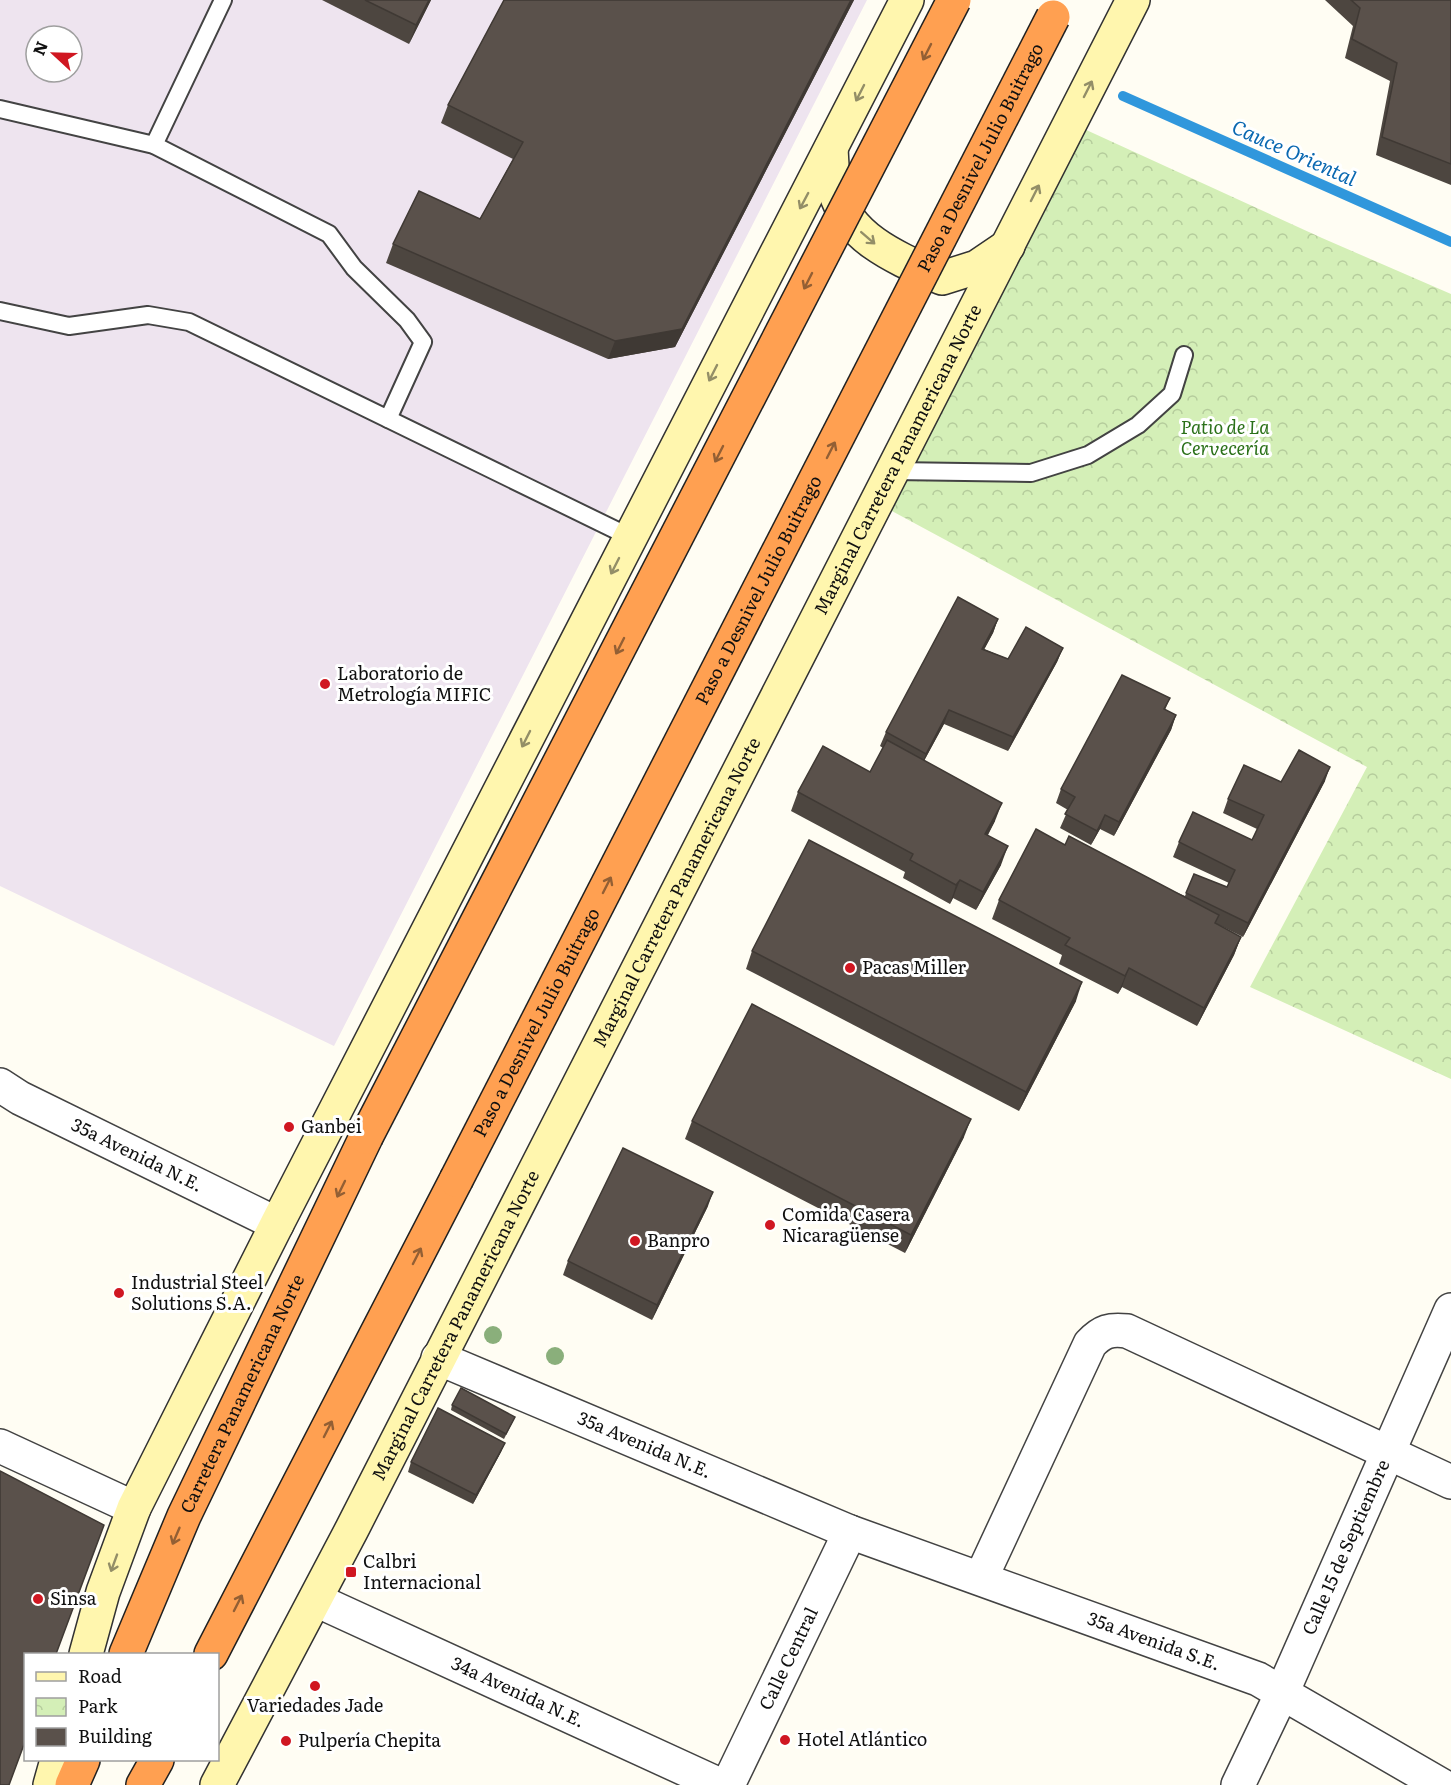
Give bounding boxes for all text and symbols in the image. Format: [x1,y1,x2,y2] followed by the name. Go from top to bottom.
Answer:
[24,24,84,84] north arrow
[26,37,53,59] text: N
[909,38,1050,277] street label: Paso a Desnivel Julio Buitrago
[921,43,933,60] one-way arrow
[1083,80,1094,98] one-way arrow
[854,83,865,101] one-way arrow
[1228,110,1362,192] water label: Cauce Oriental
[1029,185,1041,202] one-way arrow
[798,192,810,209] one-way arrow
[860,231,875,245] one-way arrow
[802,272,814,290] one-way arrow
[806,299,987,619] street label: Marginal Carretera Panamericana Norte
[707,364,718,382] one-way arrow
[1181,413,1270,461] park label: Patio de La Cervecería
[825,441,837,459] one-way arrow
[713,445,724,463] one-way arrow
[687,470,828,709] street label: Paso a Desnivel Julio Buitrago
[609,557,621,575] one-way arrow
[613,637,625,655] one-way arrow
[337,659,491,707] place label: Laboratorio de Metrología MIFIC
[318,677,332,691] marker: Laboratorio de Metrología MIFIC
[520,730,531,748] one-way arrow
[585,732,766,1052] street label: Marginal Carretera Panamericana Norte
[601,877,613,894] one-way arrow
[465,902,606,1141] street label: Paso a Desnivel Julio Buitrago
[862,953,967,980] place label: Pacas Miller
[843,961,857,975] marker: Pacas Miller
[67,1110,208,1198] street label: 35a Avenida N.E.
[301,1112,362,1139] place label: Ganbei
[282,1120,296,1134] marker: Ganbei
[364,1165,545,1485] street label: Marginal Carretera Panamericana Norte
[334,1180,346,1198] one-way arrow
[782,1200,910,1248] place label: Comida Casera Nicaragüense
[763,1218,777,1232] marker: Comida Casera Nicaragüense
[647,1226,710,1253] place label: Banpro
[628,1234,642,1248] marker: Banpro
[411,1248,423,1265] one-way arrow
[131,1268,263,1316] place label: Industrial Steel Solutions S.A.
[172,1269,310,1517] street label: Carretera Panamericana Norte
[112,1286,126,1300] marker: Industrial Steel Solutions S.A.
[574,1403,716,1484] street label: 35a Avenida N.E.
[323,1421,334,1439] one-way arrow
[1294,1455,1395,1639] street label: Calle 15 de Septiembre
[170,1526,181,1545] one-way arrow
[363,1547,481,1595] place label: Calbri Internacional
[108,1553,119,1572] one-way arrow
[344,1565,358,1579] marker: Calbri Internacional
[50,1584,97,1611] place label: Sinsa
[31,1592,45,1606] marker: Sinsa
[233,1594,244,1612] one-way arrow
[751,1602,824,1714] street label: Calle Central
[1084,1604,1224,1676] street label: 35a Avenida S.E.
[447,1649,590,1733] street label: 34a Avenida N.E.
[24,1653,219,1761] legend
[78,1662,122,1689] text: Road
[308,1679,322,1693] marker: Variedades Jade
[247,1691,383,1718] place label: Variedades Jade
[78,1692,119,1719] text: Park
[78,1722,153,1749] text: Building
[797,1725,927,1752] place label: Hotel Atlántico
[298,1726,441,1753] place label: Pulpería Chepita
[778,1733,792,1747] marker: Hotel Atlántico
[279,1734,293,1748] marker: Pulpería Chepita

